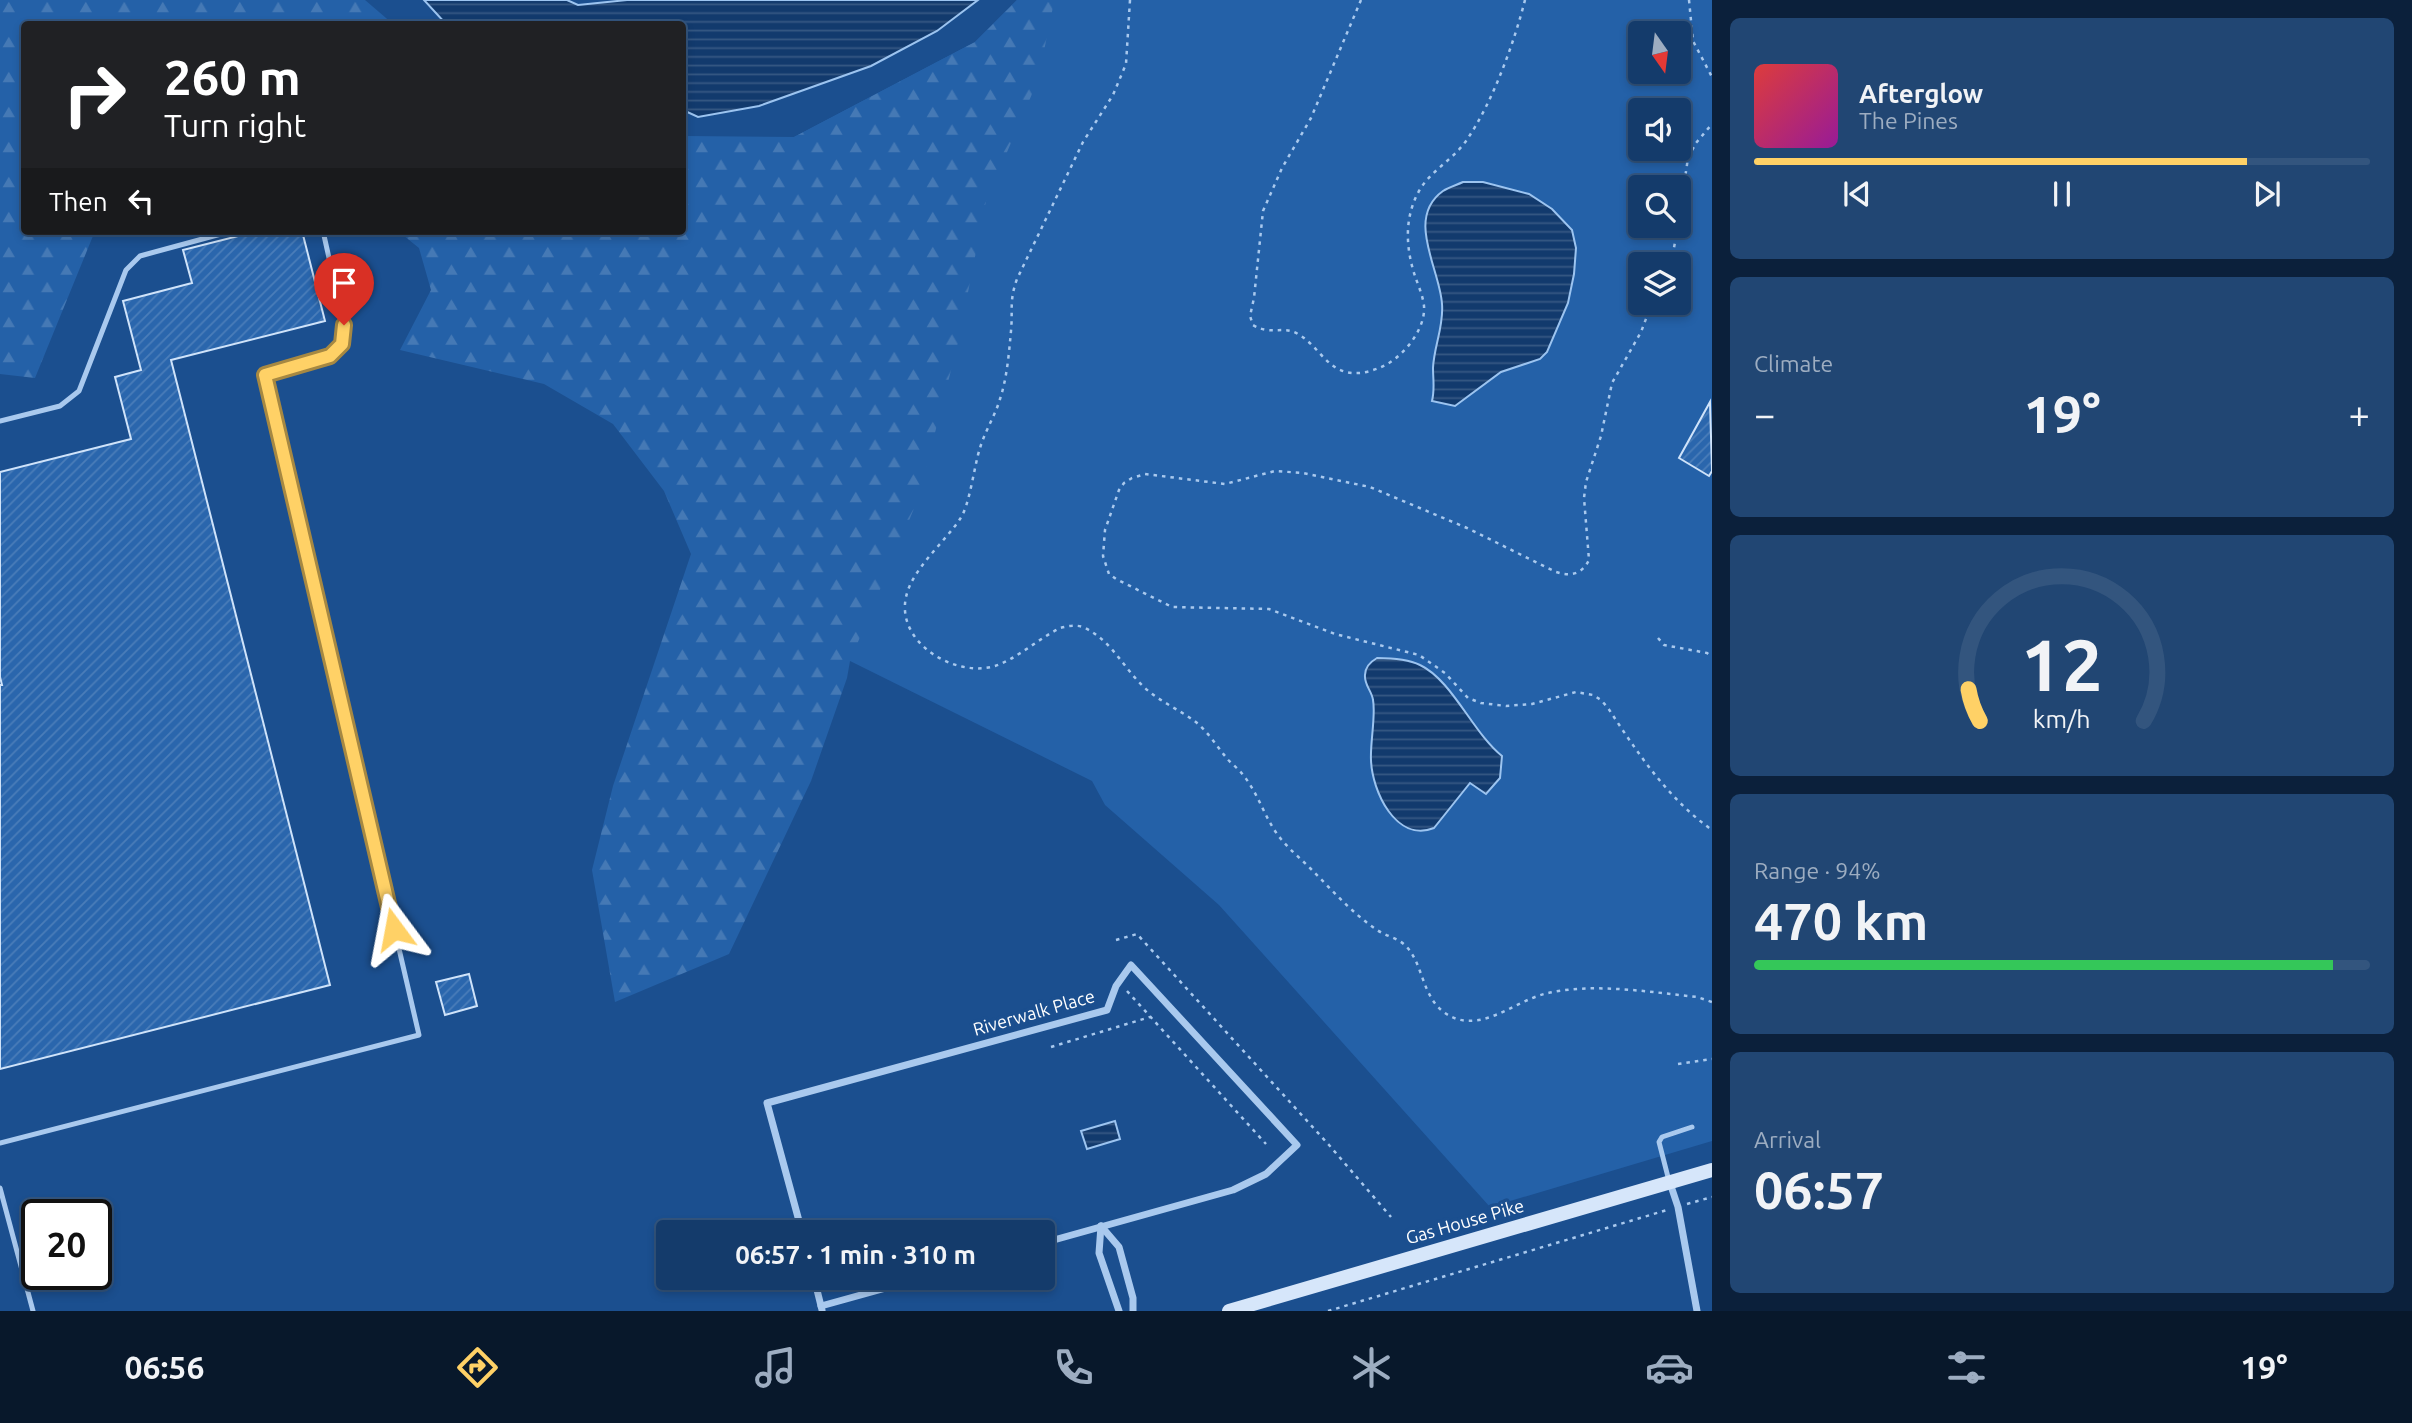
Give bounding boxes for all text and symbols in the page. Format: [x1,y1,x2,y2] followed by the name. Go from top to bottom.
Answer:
[1628,21,1690,84] north arrow
[1628,21,1691,315] map controls
[49,49,140,140] icon: right
[164,49,301,104] text: 260 m
[1859,79,1983,108] text: Afterglow
[1628,98,1691,161] button: sound
[164,107,306,143] text: Turn right
[1859,108,1958,133] text: The Pines
[1628,175,1691,238] button: search
[1838,175,1876,213] icon: previous
[2043,175,2081,213] icon: pause
[2248,175,2286,213] icon: next
[122,182,160,220] icon: left
[49,187,108,216] text: Then
[1628,252,1691,315] button: layers
[314,253,374,325] pin
[325,264,363,302] icon: arrive
[1754,351,1833,376] text: Climate
[2023,385,2101,443] text: 19°
[1754,393,1775,435] text: −
[2349,393,2370,435] text: +
[2021,624,2103,706] text: 12
[2033,705,2091,733] text: km/h
[1754,858,1881,883] text: Range · 94%
[357,892,431,966] position arrow
[1754,892,1928,950] text: 470 km
[971,985,1097,1039] street label: Riverwalk Place
[1754,1127,1821,1152] text: Arrival
[1754,1161,1884,1219] text: 06:57
[1403,1195,1526,1247] street label: Gas House Pike
[21,1199,112,1290] speed limit sign: 20
[735,1240,976,1269] text: 06:57 · 1 min · 310 m
[453,1343,502,1392] icon: directions
[751,1343,800,1392] icon: music
[1049,1343,1098,1392] icon: phone
[1347,1343,1396,1392] icon: climate
[1645,1343,1694,1392] icon: car
[1942,1343,1991,1392] icon: filters
[124,1349,204,1385] text: 06:56
[2240,1349,2288,1385] text: 19°

